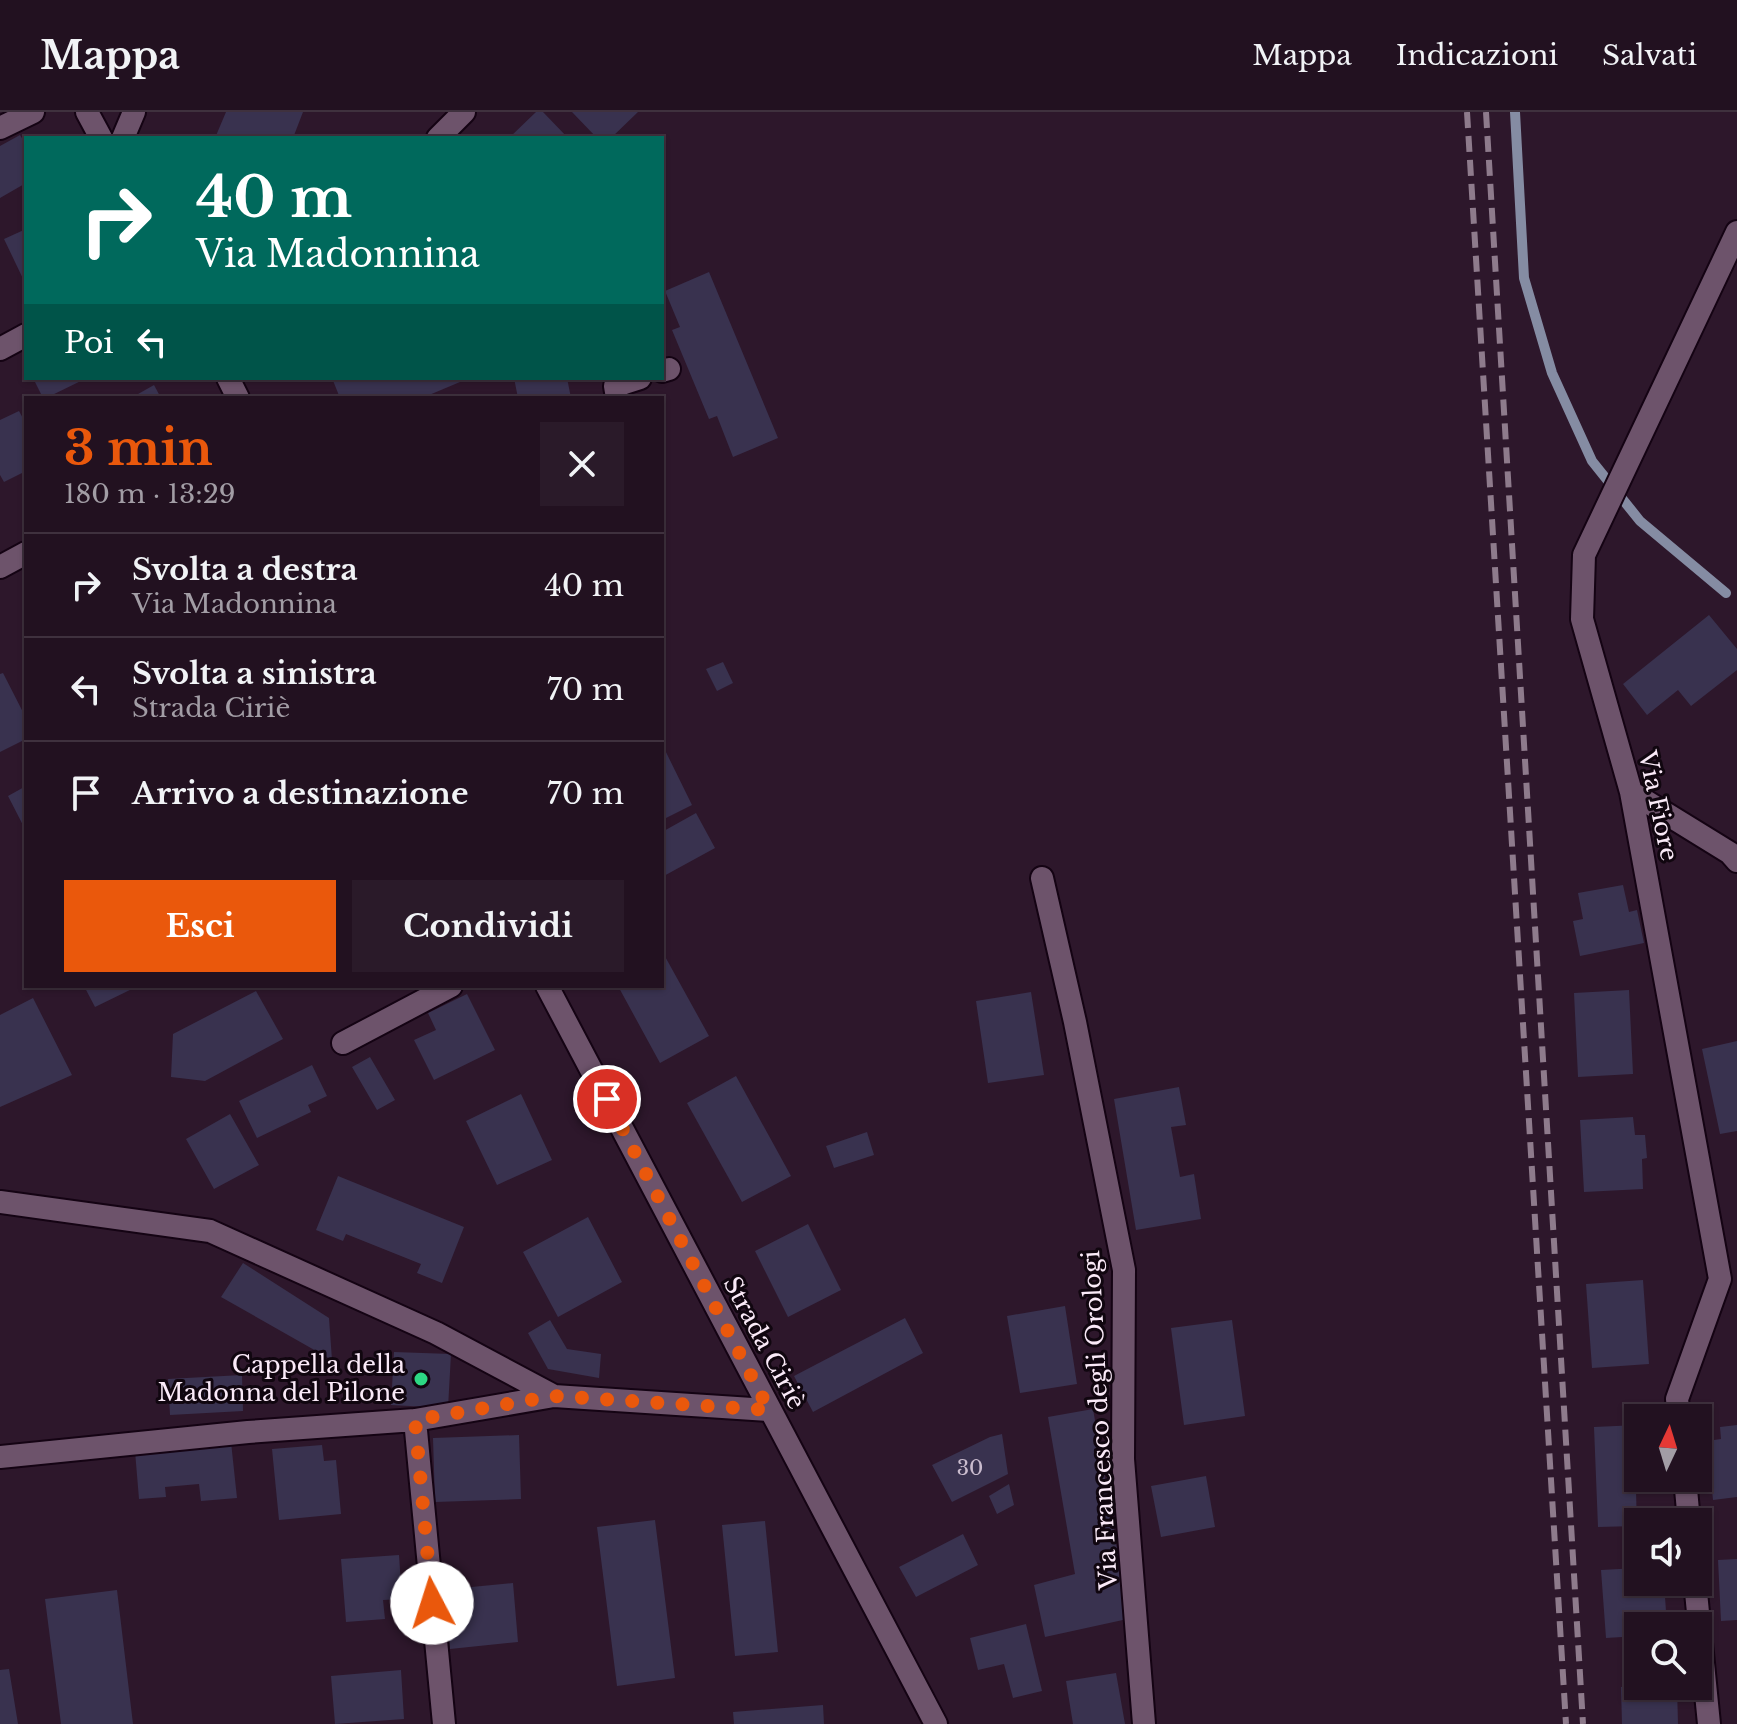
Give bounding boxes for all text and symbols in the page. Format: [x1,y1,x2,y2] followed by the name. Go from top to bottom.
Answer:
[40,32,180,79] text: Mappa
[1252,38,1352,73] text: Mappa
[1396,38,1558,73] text: Indicazioni
[1602,38,1697,73] text: Salvati
[196,163,352,232] text: 40 m
[64,168,168,272] icon: right
[196,232,480,277] text: Via Madonnina
[130,320,174,364] icon: left
[64,324,114,361] text: Poi
[64,418,213,478] text: 3 min
[540,422,624,506] button: close
[64,478,235,510] text: 180 m · 13:29
[132,551,358,588] text: Svolta a destra
[64,563,108,607] icon: right
[544,567,624,604] text: 40 m
[132,588,337,620] text: Via Madonnina
[132,655,377,692] text: Svolta a sinistra
[64,667,108,711] icon: left
[547,671,624,708] text: 70 m
[132,692,290,724] text: Strada Ciriè
[1632,747,1684,863] street label: Via Fiore
[64,771,108,815] icon: arrive
[132,775,468,812] text: Arrivo a destinazione
[547,775,624,812] text: 70 m
[64,880,336,972] button: Esci
[352,880,624,972] button: Condividi
[573,1065,641,1133] pin
[585,1077,629,1121] icon: arrive
[1076,1250,1123,1591] street label: Via Francesco degli Orologi
[717,1271,812,1414] street label: Strada Ciriè
[158,1350,406,1407] place label: Cappella della Madonna del Pilone
[412,1370,430,1388] marker: Cappella della Madonna del Pilone
[1624,1404,1712,1492] north arrow
[1624,1404,1712,1700] map controls
[957,1456,983,1480] house number: 30
[1624,1508,1712,1596] button: sound
[390,1561,474,1645] position arrow
[1624,1612,1712,1700] button: search

